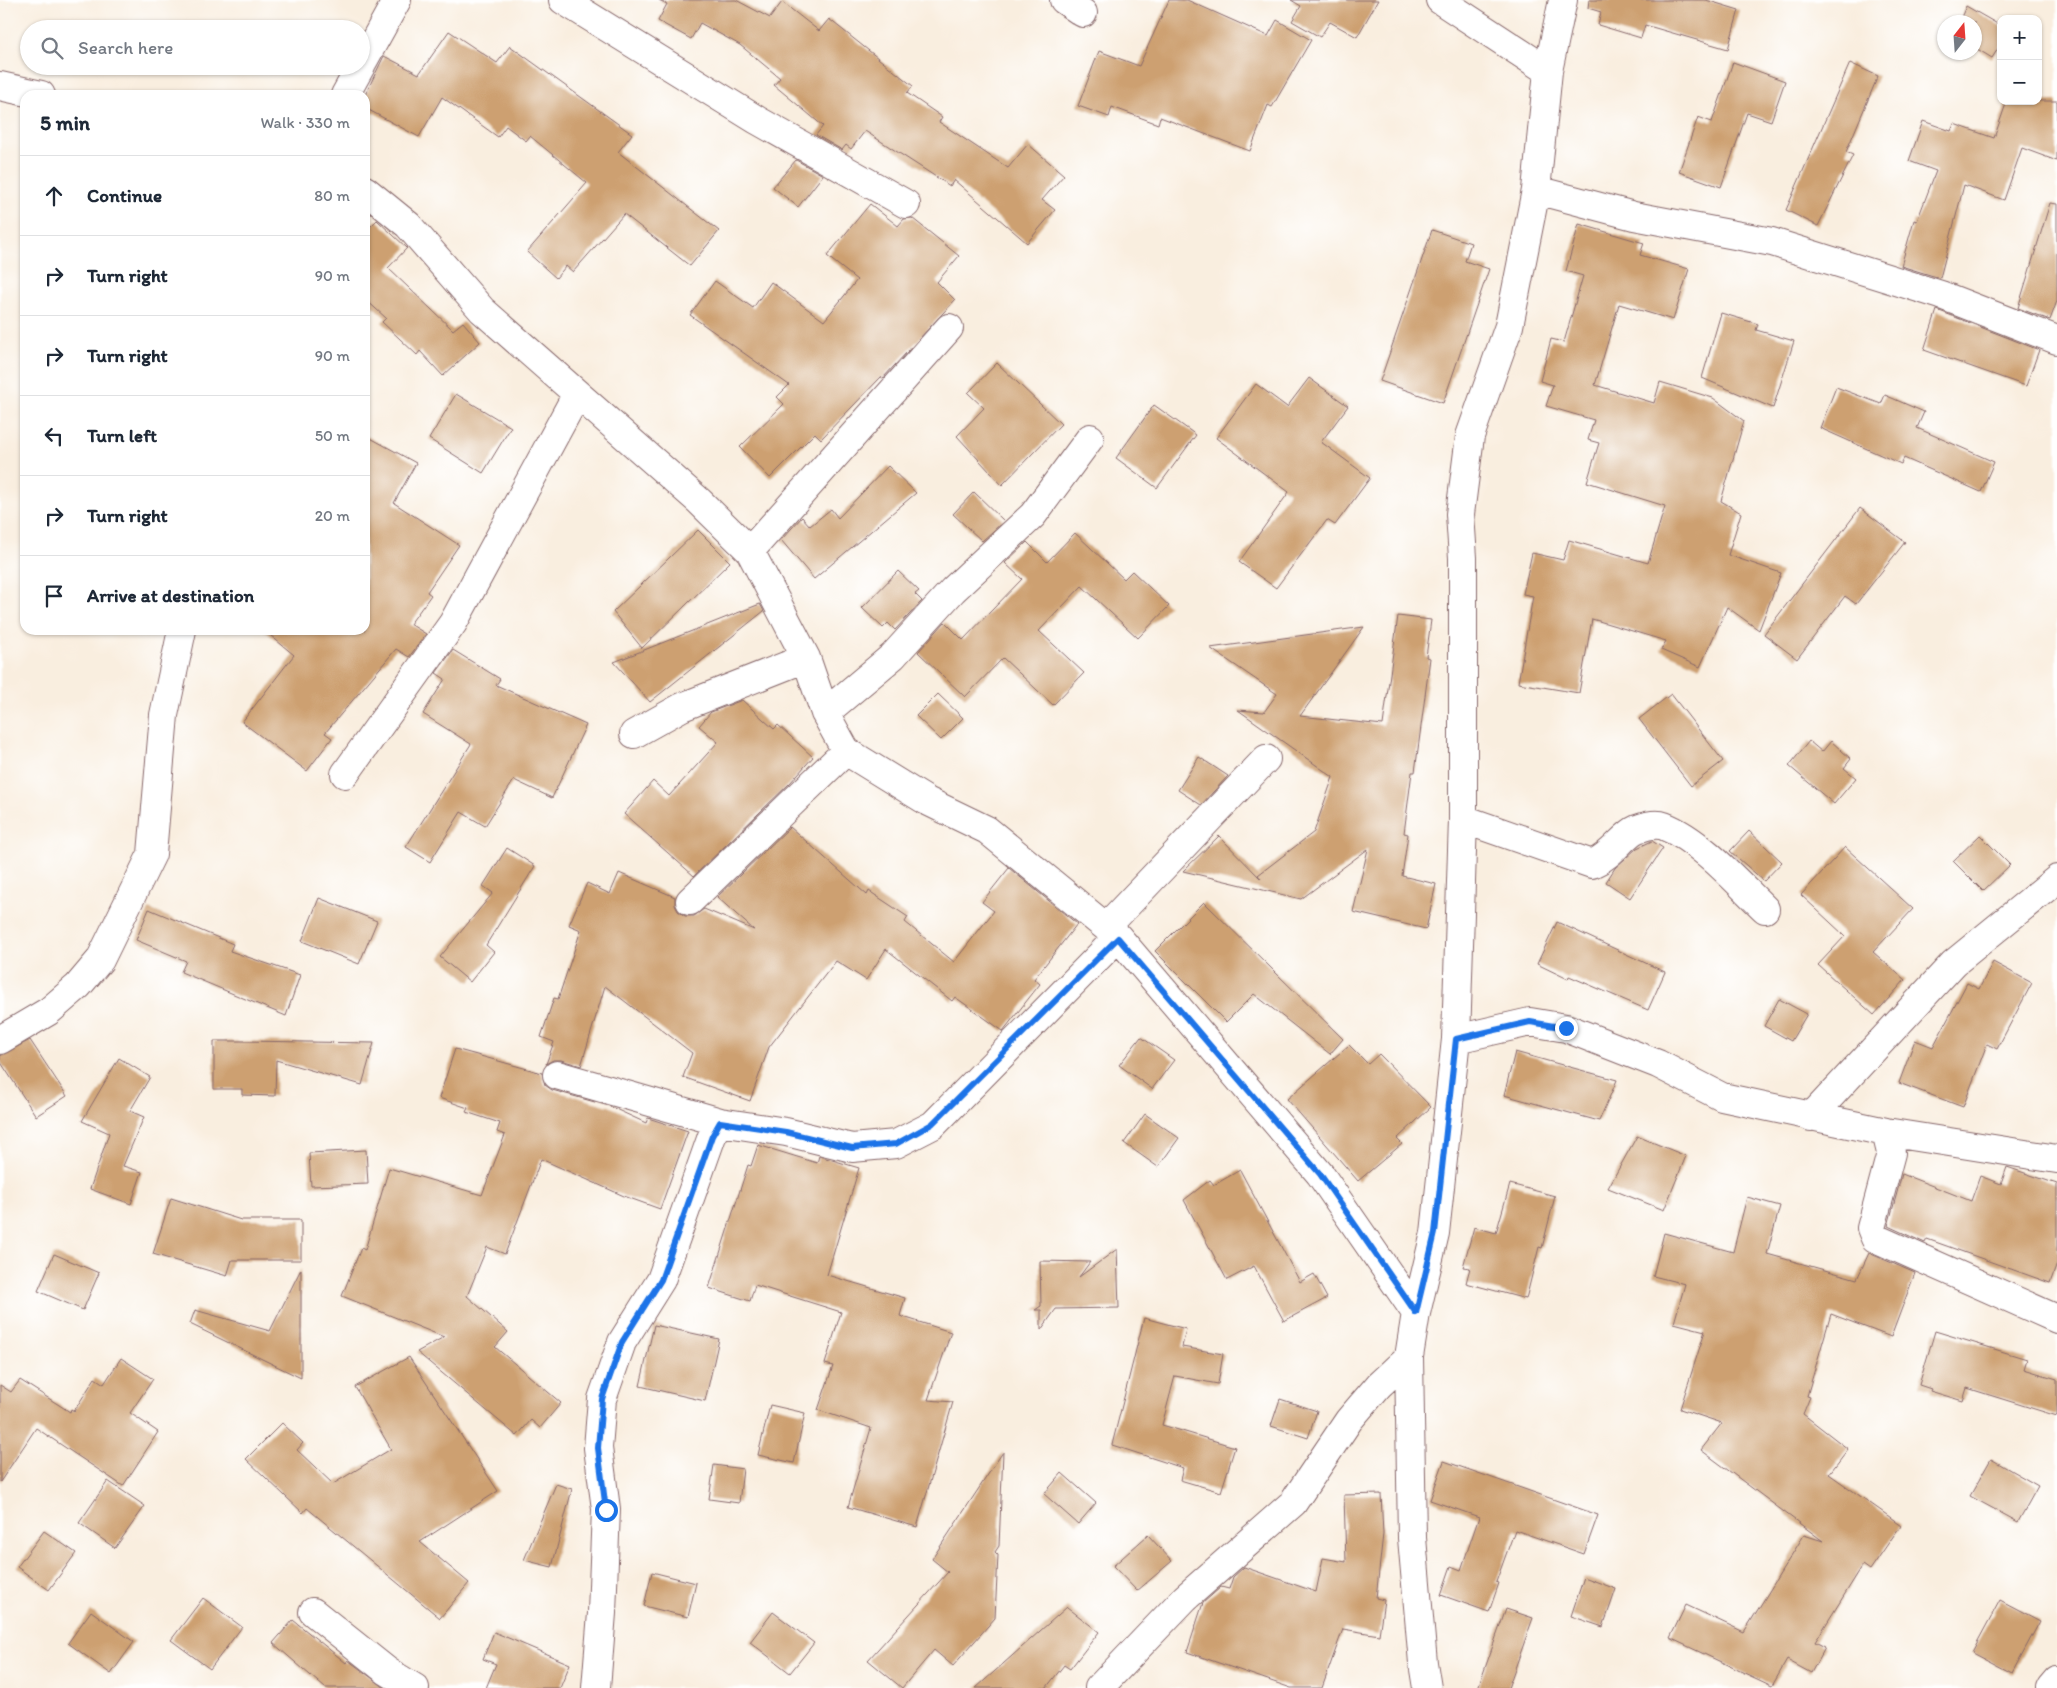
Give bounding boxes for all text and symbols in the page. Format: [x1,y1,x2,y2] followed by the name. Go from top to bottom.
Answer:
[1937,15,1982,60] north arrow
[1997,15,2042,105] map controls
[1997,15,2042,60] button: +
[20,20,370,75] search box
[38,34,66,62] icon: search
[78,36,173,59] text: Search here
[1997,60,2042,105] button: −
[40,110,90,135] text: 5 min
[260,113,350,132] text: Walk · 330 m
[40,182,68,210] icon: ahead
[87,184,162,207] text: Continue
[314,186,350,205] text: 80 m
[40,262,68,290] icon: right
[87,264,168,287] text: Turn right
[315,266,350,285] text: 90 m
[40,342,68,370] icon: right
[87,344,168,367] text: Turn right
[315,346,350,365] text: 90 m
[40,422,68,450] icon: left
[87,424,157,447] text: Turn left
[315,426,350,445] text: 50 m
[40,502,68,530] icon: right
[87,504,168,527] text: Turn right
[315,506,350,525] text: 20 m
[40,582,68,610] icon: arrive
[87,584,254,607] text: Arrive at destination
[1555,1017,1578,1040] route end
[595,1499,618,1522] route start

